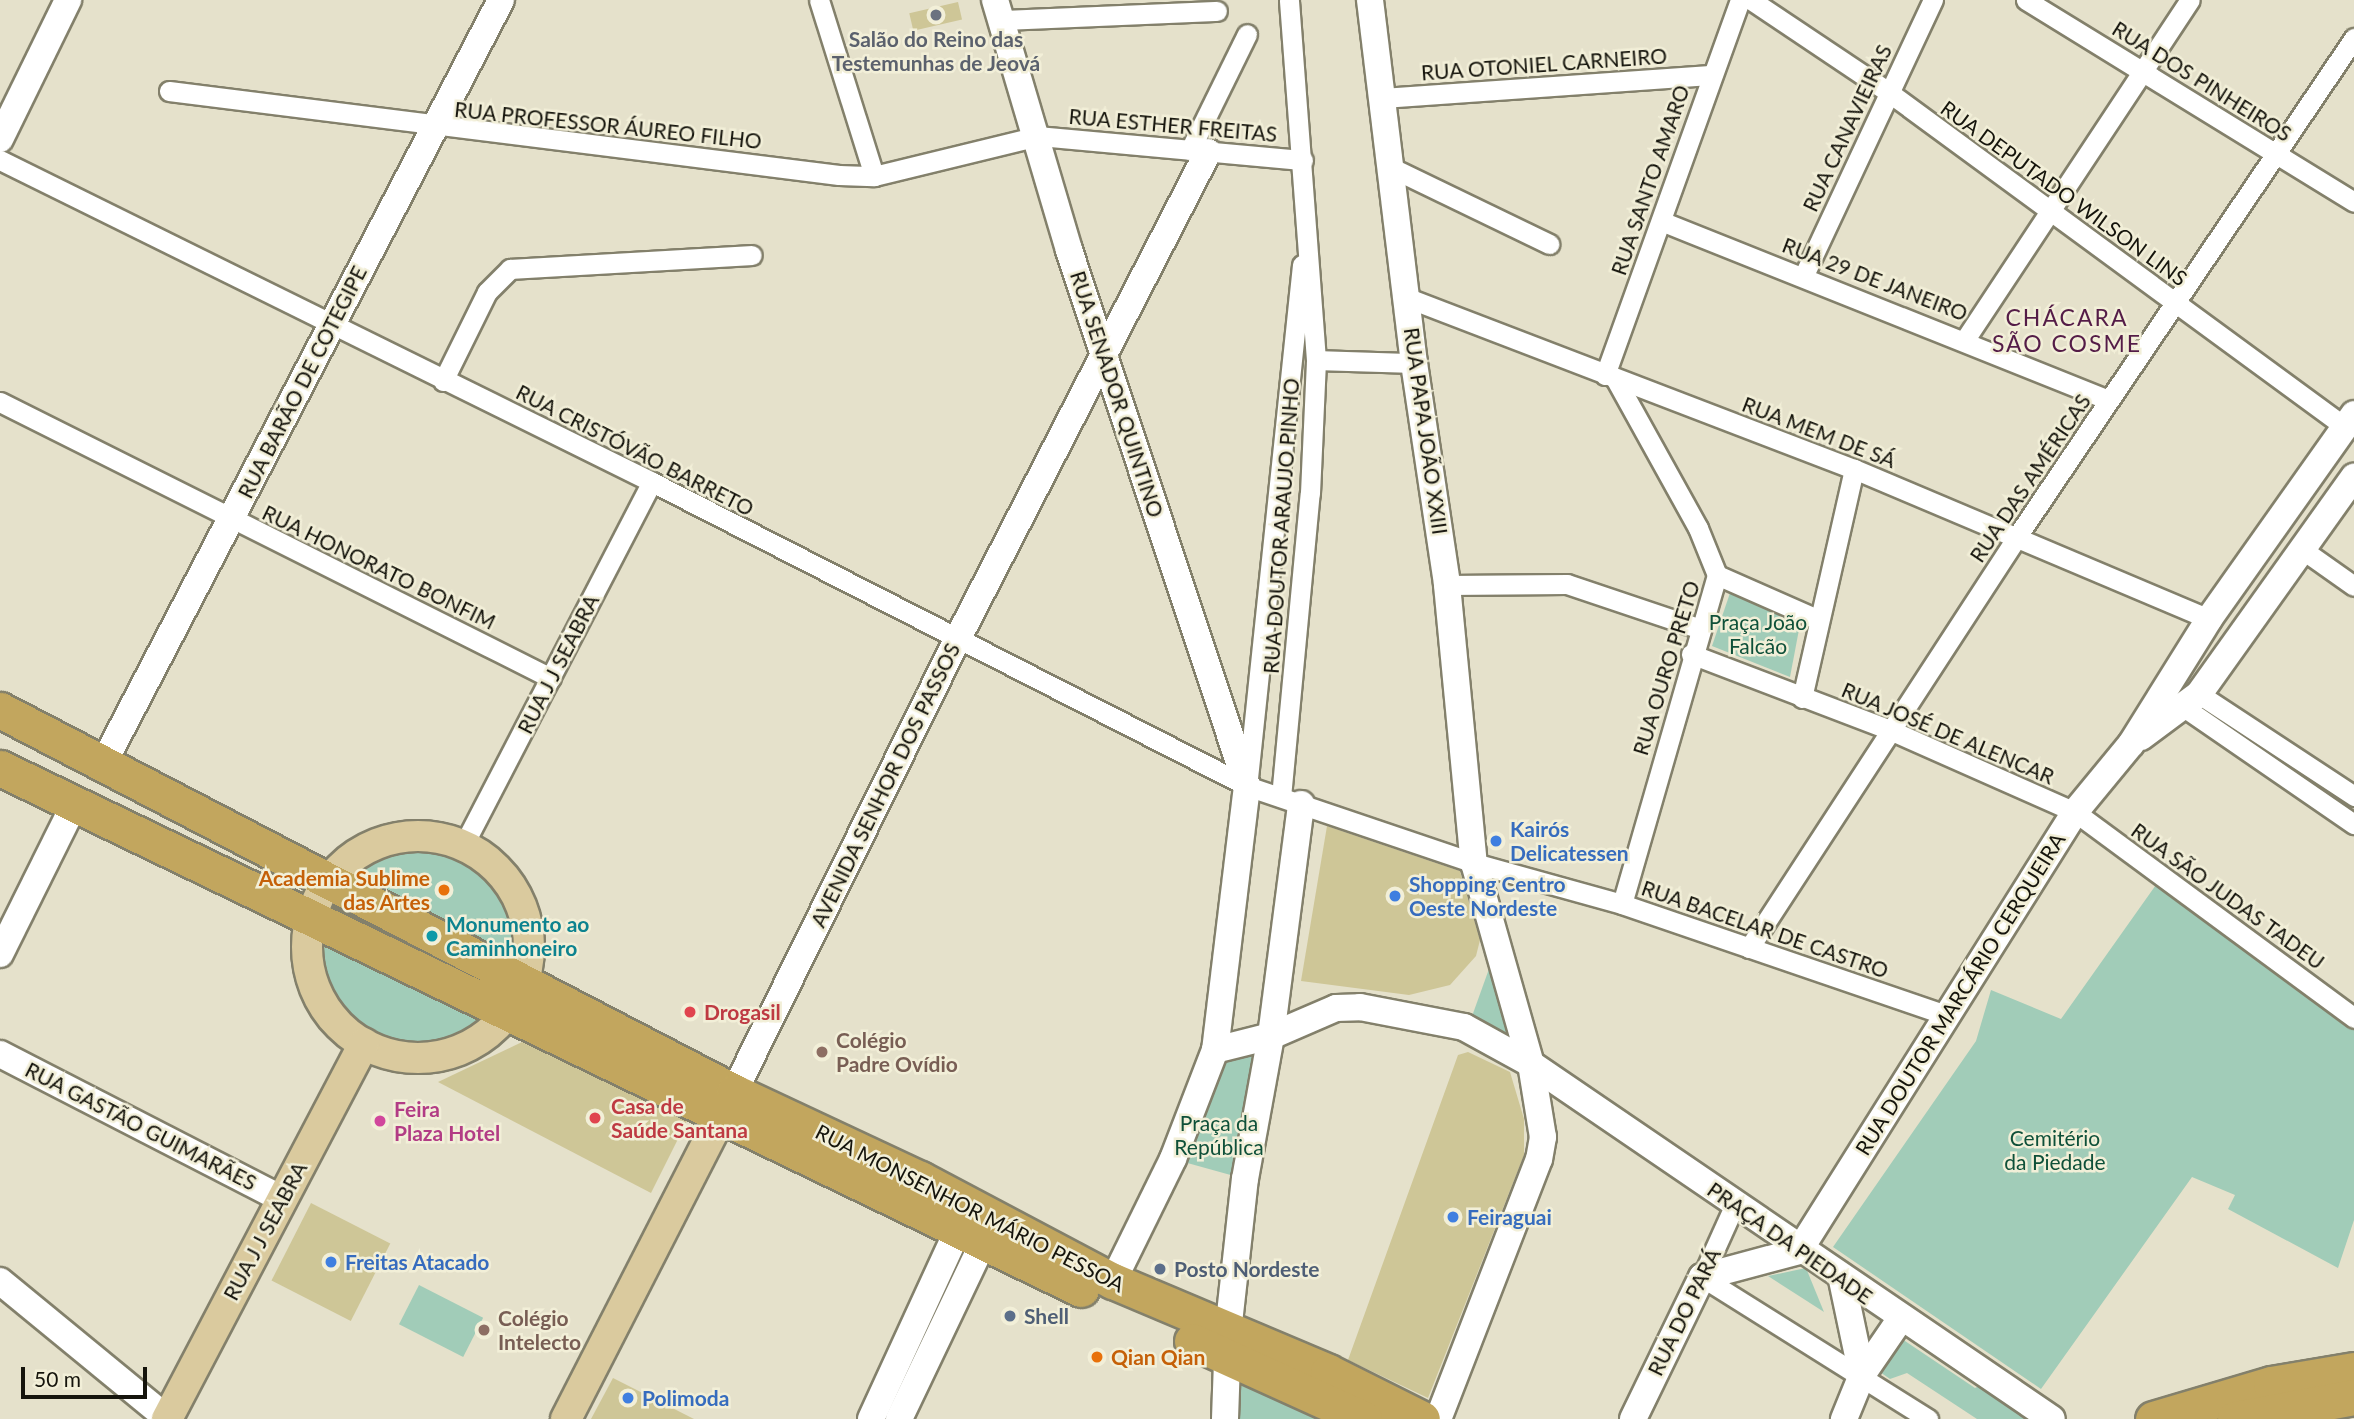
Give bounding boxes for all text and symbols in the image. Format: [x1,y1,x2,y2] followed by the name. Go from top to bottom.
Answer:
[928,7,944,23] marker: Salão do Reino das Testemunhas de Jeová
[2108,15,2296,147] street label: RUA DOS PINHEIROS
[832,26,1040,76] place label: Salão do Reino das Testemunhas de Jeová
[1797,40,1897,216] street label: RUA CANAVIEIRAS
[1419,43,1669,85] street label: RUA OTONIEL CARNEIRO
[1605,81,1695,279] street label: RUA SANTO AMARO
[1936,95,2192,291] street label: RUA DEPUTADO WILSON LINS
[452,96,764,154] street label: RUA PROFESSOR ÁUREO FILHO
[1067,103,1279,147] street label: RUA ESTHER FREITAS
[1778,232,1972,326] street label: RUA 29 DE JANEIRO
[232,261,372,503] street label: RUA BARÃO DE COTEGIPE
[1065,267,1169,521] street label: RUA SENADOR QUINTINO
[1993,303,2141,357] district label: CHÁCARA SÃO COSME
[1399,325,1453,537] street label: RUA PAPA JOÃO XXIII
[1258,377,1304,675] street label: RUA DOUTOR ARAUJO PINHO
[512,379,758,521] street label: RUA CRISTÓVÃO BARRETO
[1964,389,2096,567] street label: RUA DAS AMÉRICAS
[1738,391,1900,473] street label: RUA MEM DE SÁ
[258,499,500,635] street label: RUA HONORATO BONFIM
[1627,577,1705,759] street label: RUA OURO PRETO
[512,589,604,739] street label: RUA J J SEABRA
[1709,609,1807,659] park label: Praça João Falcão
[805,638,965,932] street label: AVENIDA SENHOR DOS PASSOS
[1837,676,2059,790] street label: RUA JOSÉ DE ALENCAR
[1510,816,1629,866] place label: Kairós Delicatessen
[2126,817,2330,975] street label: RUA SÃO JUDAS TADEU
[1850,828,2070,1160] street label: RUA DOUTOR MARCÁRIO CERQUEIRA
[1488,833,1504,849] marker: Kairós Delicatessen
[259,865,430,915] place label: Academia Sublime das Artes
[1409,871,1565,921] place label: Shopping Centro Oeste Nordeste
[1638,875,1892,983] street label: RUA BACELAR DE CASTRO
[436,882,452,898] marker: Academia Sublime das Artes
[1387,888,1403,904] marker: Shopping Centro Oeste Nordeste
[446,911,589,961] place label: Monumento ao Caminhoneiro
[424,928,440,944] marker: Monumento ao Caminhoneiro
[704,999,781,1025] place label: Drogasil
[682,1004,698,1020] marker: Drogasil
[836,1027,958,1077] place label: Colégio Padre Ovídio
[814,1044,830,1060] marker: Colégio Padre Ovídio
[21,1056,261,1196] street label: RUA GASTÃO GUIMARÃES
[611,1093,748,1143] place label: Casa de Saúde Santana
[394,1096,500,1146] place label: Feira Plaza Hotel
[585,1108,605,1128] marker: Casa de Saúde Santana
[1174,1110,1264,1160] park label: Praça da República
[372,1113,388,1129] marker: Feira Plaza Hotel
[811,1119,1129,1297] street label: RUA MONSENHOR MÁRIO PESSOA
[2004,1125,2106,1175] park label: Cemitério da Piedade
[218,1157,312,1305] street label: RUA J J SEABRA
[1702,1176,1878,1310] street label: PRAÇA DA PIEDADE
[1467,1204,1552,1230] place label: Feiraguai
[1445,1209,1461,1225] marker: Feiraguai
[1642,1244,1726,1380] street label: RUA DO PARÁ
[345,1249,490,1275] place label: Freitas Atacado
[323,1254,339,1270] marker: Freitas Atacado
[1174,1256,1319,1282] place label: Posto Nordeste
[1152,1261,1168,1277] marker: Posto Nordeste
[1024,1303,1069,1329] place label: Shell
[498,1305,581,1355] place label: Colégio Intelecto
[1002,1308,1018,1324] marker: Shell
[476,1322,492,1338] marker: Colégio Intelecto
[1111,1344,1205,1370] place label: Qian Qian
[1089,1349,1105,1365] marker: Qian Qian
[24,1352,150,1396] scale bar
[34,1366,81,1391] text: 50 m
[642,1385,729,1411] place label: Polimoda
[620,1390,636,1406] marker: Polimoda

